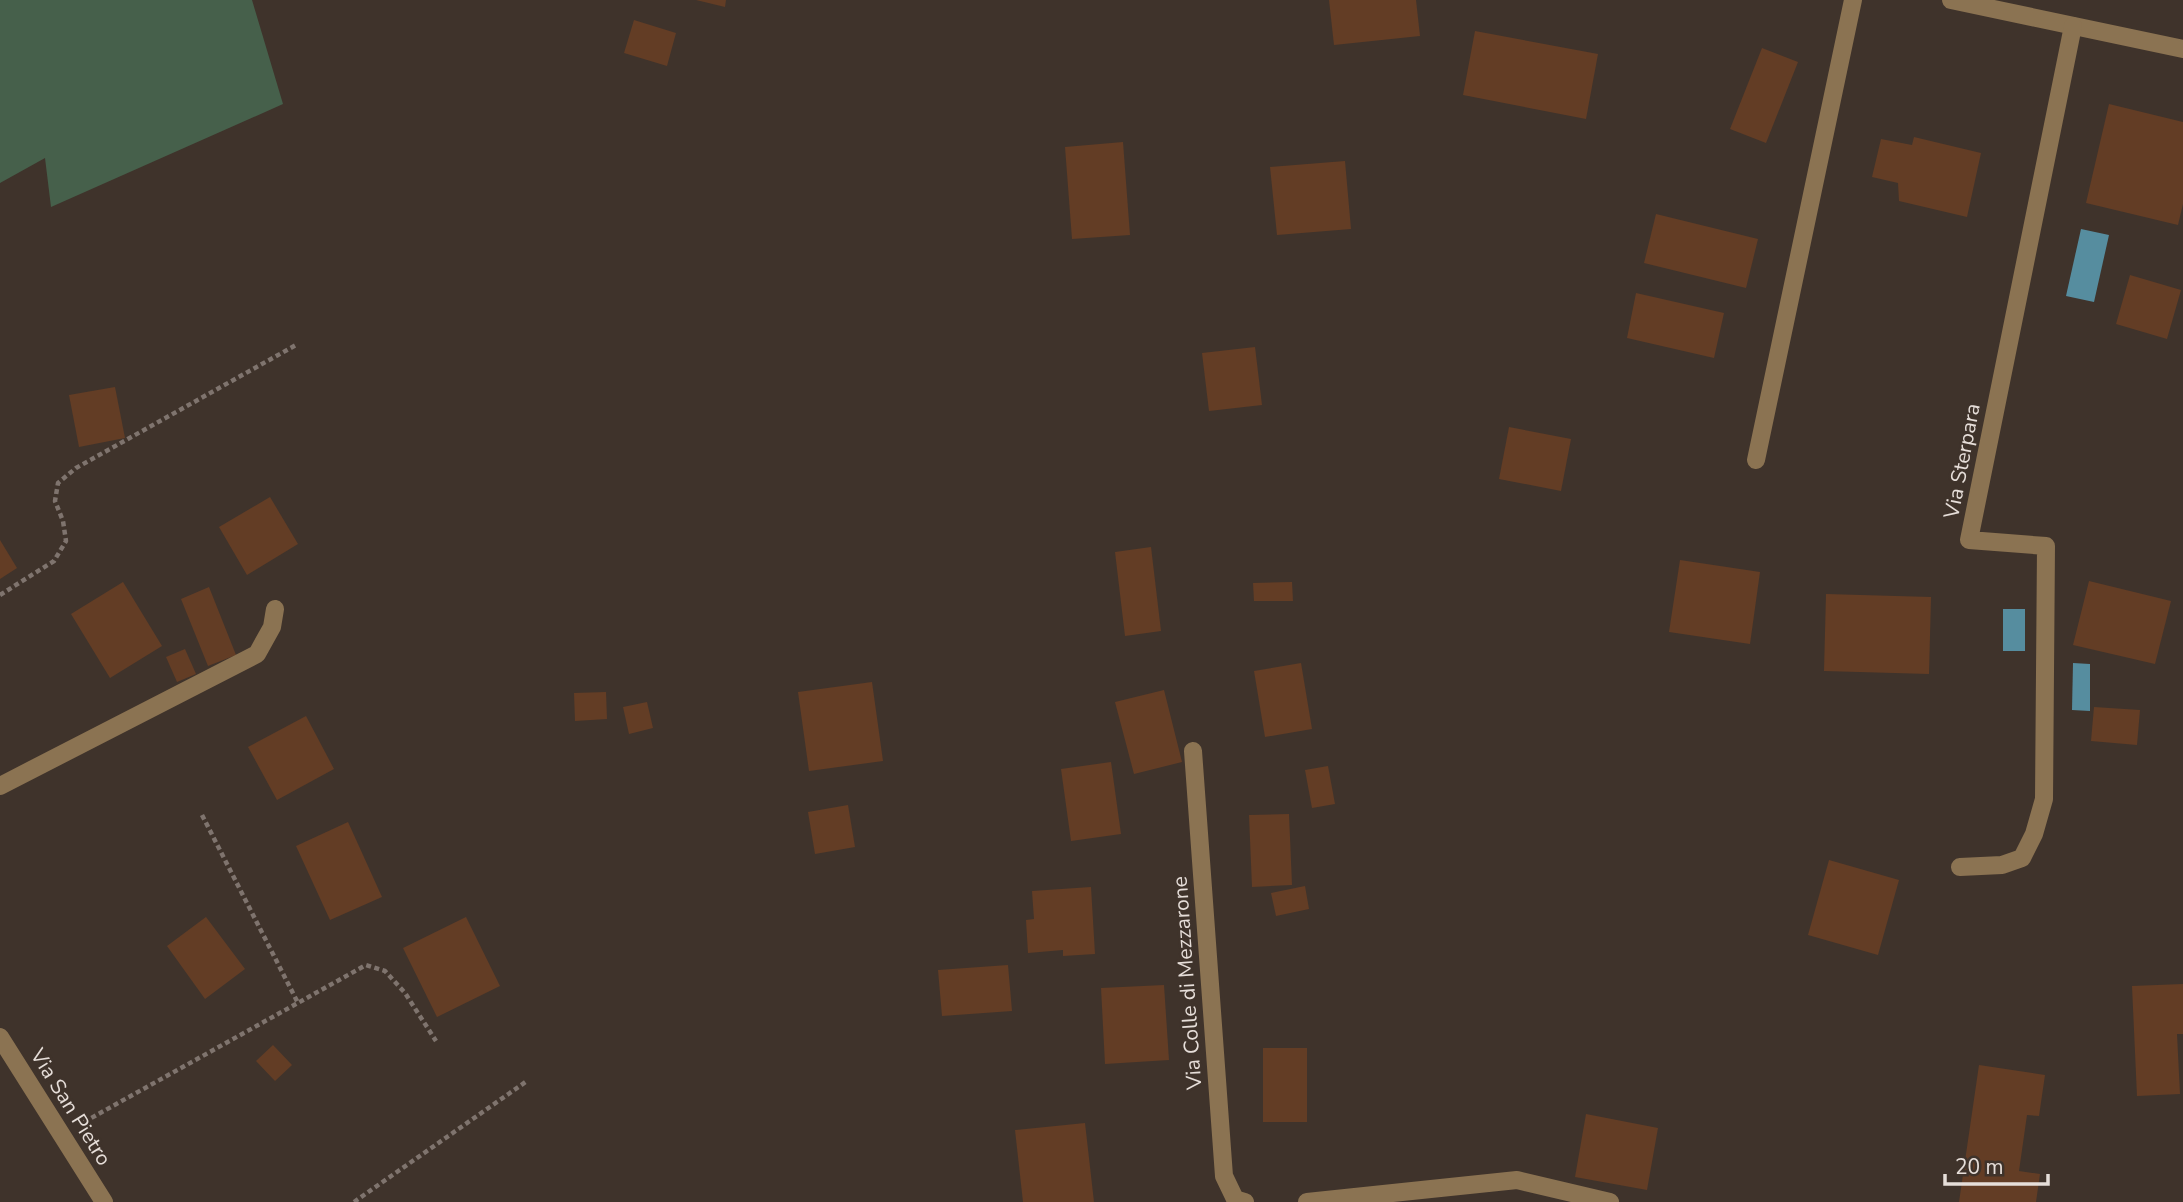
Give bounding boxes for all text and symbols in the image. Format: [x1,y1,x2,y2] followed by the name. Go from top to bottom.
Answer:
[1937,401,1987,522] street label: Via Sterpara
[1166,875,1209,1092] street label: Via Colle di Mezzarone
[23,1042,118,1171] street label: Via San Pietro
[1945,1142,2048,1186] scale bar
[1955,1153,2004,1181] text: 20 m

